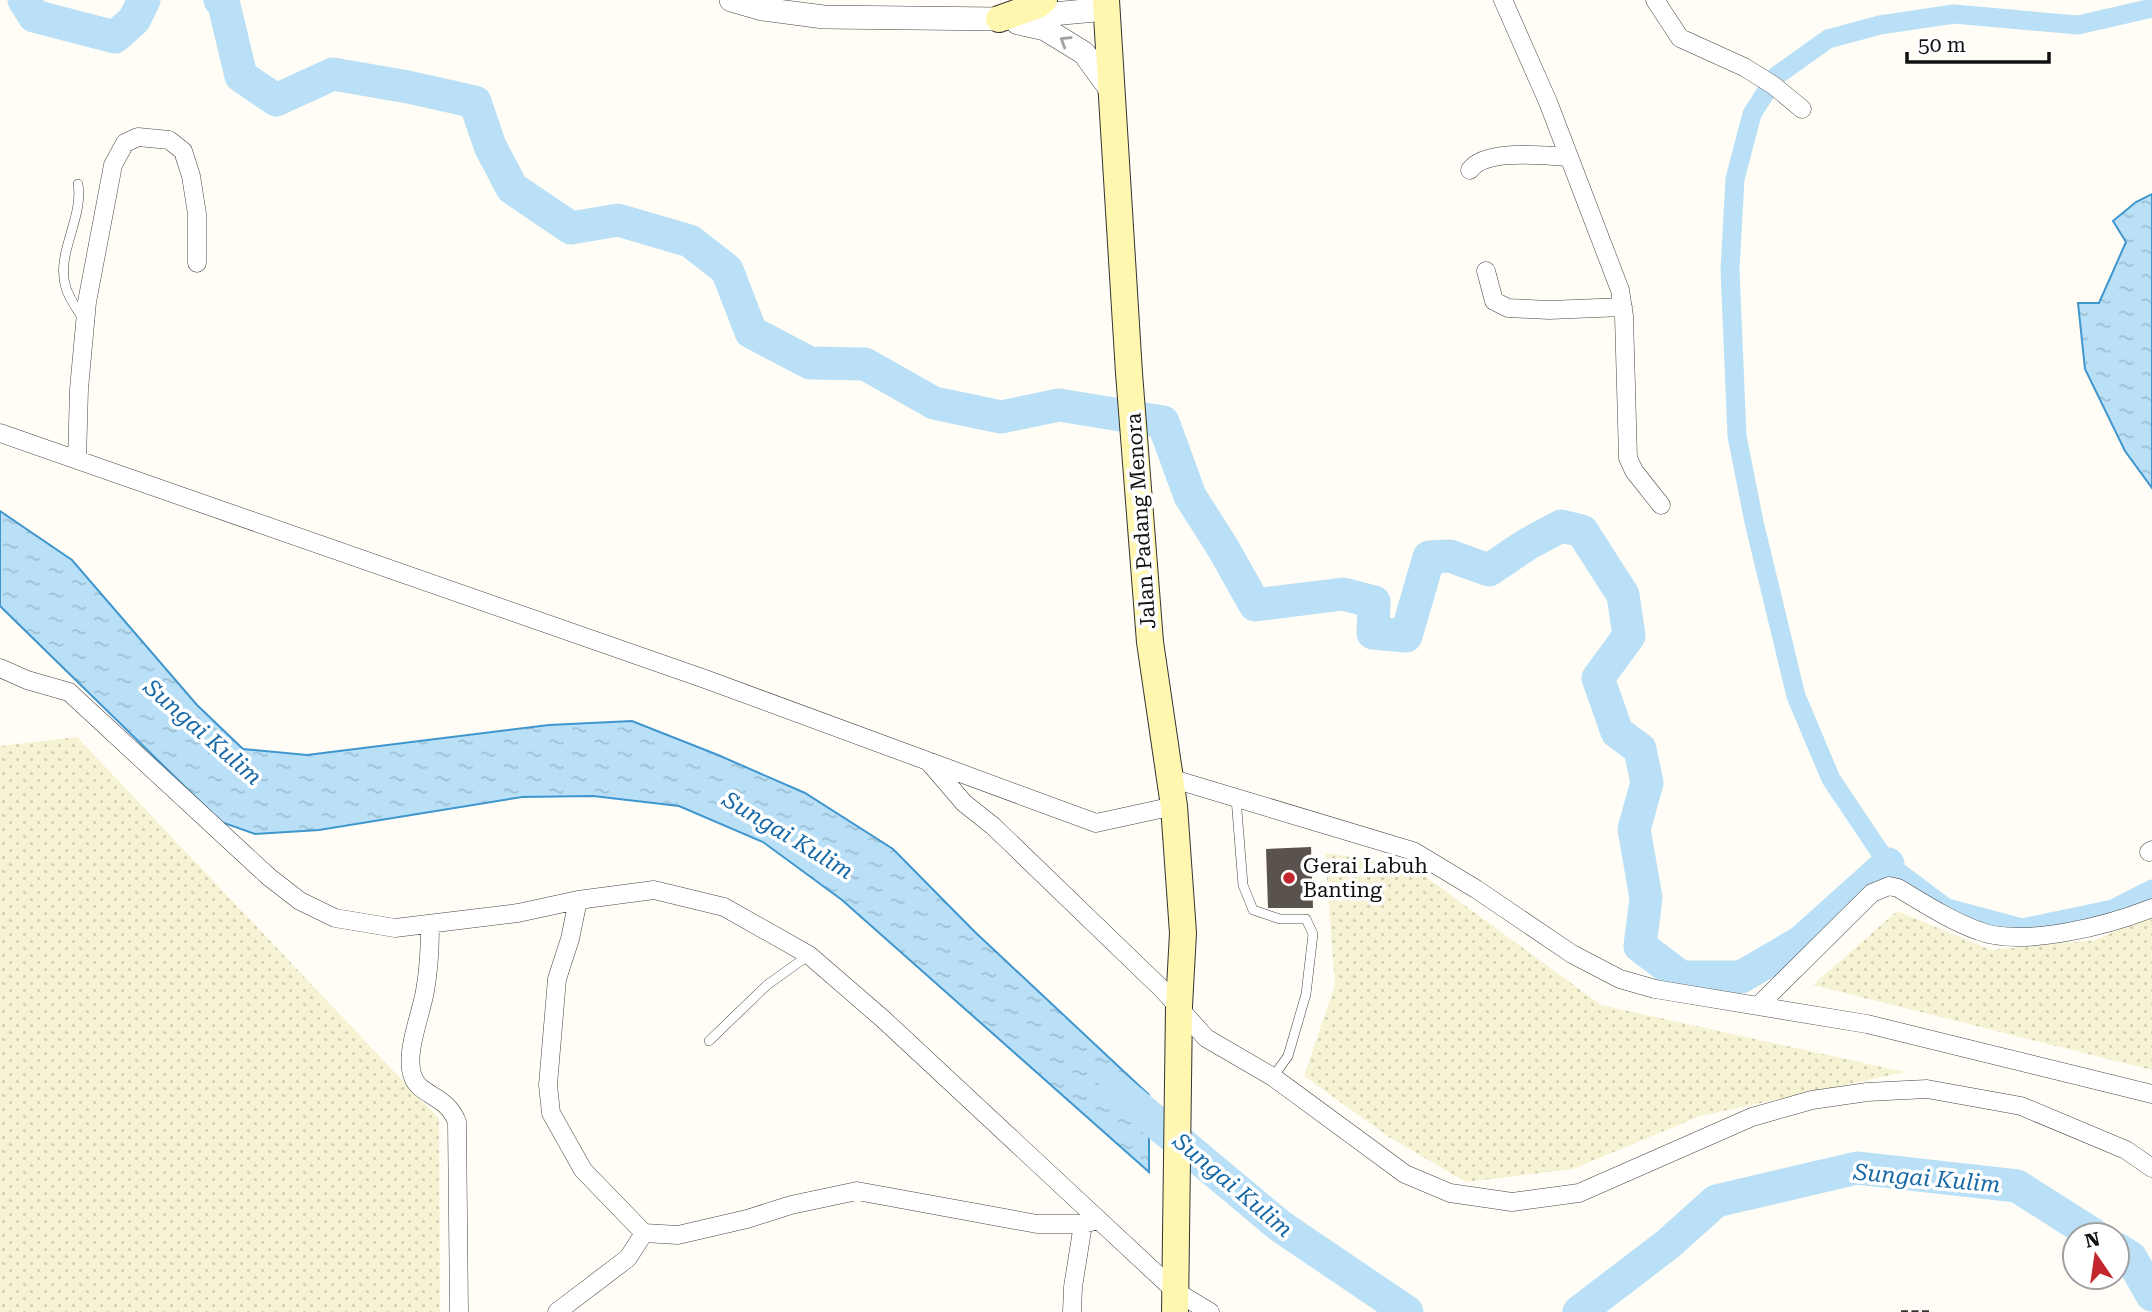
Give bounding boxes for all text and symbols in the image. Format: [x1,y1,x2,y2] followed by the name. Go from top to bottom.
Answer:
[1907,21,2049,65] scale bar
[1918,33,1966,57] text: 50 m
[1059,37,1072,50] one-way arrow
[1121,411,1161,630] street label: Jalan Padang Menora
[137,673,267,791] water label: Sungai Kulim
[717,785,858,885] water label: Sungai Kulim
[1303,854,1428,902] place label: Gerai Labuh Banting
[1281,870,1297,886] marker: Gerai Labuh Banting
[1167,1127,1298,1243] water label: Sungai Kulim
[1851,1159,2002,1198] water label: Sungai Kulim
[2061,1221,2131,1291] north arrow
[2083,1227,2102,1253] text: N

